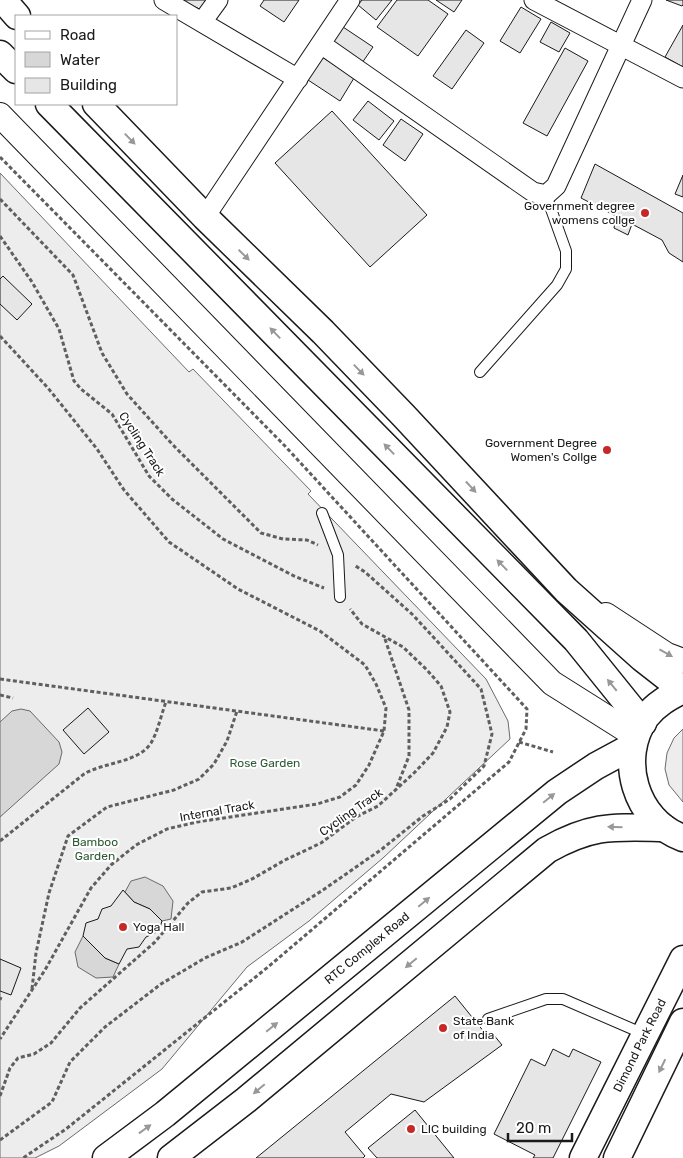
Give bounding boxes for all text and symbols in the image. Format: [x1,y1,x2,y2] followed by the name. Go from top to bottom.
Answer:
[15,15,178,105] legend
[60,26,96,44] text: Road
[60,51,100,69] text: Water
[60,76,117,94] text: Building
[124,133,136,145] one-way arrow
[524,199,635,227] place label: Government degree womens collge
[639,207,651,219] marker: Government degree womens collge
[237,249,249,261] one-way arrow
[269,328,281,340] one-way arrow
[353,363,365,375] one-way arrow
[116,409,168,479] street label: Cycling Track
[485,436,597,464] place label: Government Degree Women's Collge
[383,444,395,456] one-way arrow
[601,444,613,456] marker: Government Degree Women's Collge
[465,481,477,493] one-way arrow
[497,560,509,572] one-way arrow
[659,649,674,657] one-way arrow
[607,679,618,692] one-way arrow
[230,756,300,770] park label: Rose Garden
[317,785,386,839] street label: Cycling Track
[543,793,556,803] one-way arrow
[178,797,256,824] street label: Internal Track
[607,823,623,831] one-way arrow
[72,835,118,863] park label: Bamboo Garden
[418,896,431,907] one-way arrow
[322,909,412,987] street label: RTC Complex Road
[133,920,184,934] place label: Yoga Hall
[117,921,129,933] marker: Yoga Hall
[405,957,417,968] one-way arrow
[610,997,669,1094] street label: Dimond Park Road
[453,1014,515,1042] place label: State Bank of India
[265,1022,278,1033] one-way arrow
[437,1022,449,1034] marker: State Bank of India
[658,1059,667,1074] one-way arrow
[253,1083,265,1094] one-way arrow
[508,1110,572,1142] scale bar
[516,1119,551,1137] text: 20 m
[421,1122,487,1136] place label: LIC building
[405,1123,417,1135] marker: LIC building
[138,1124,152,1134] one-way arrow

